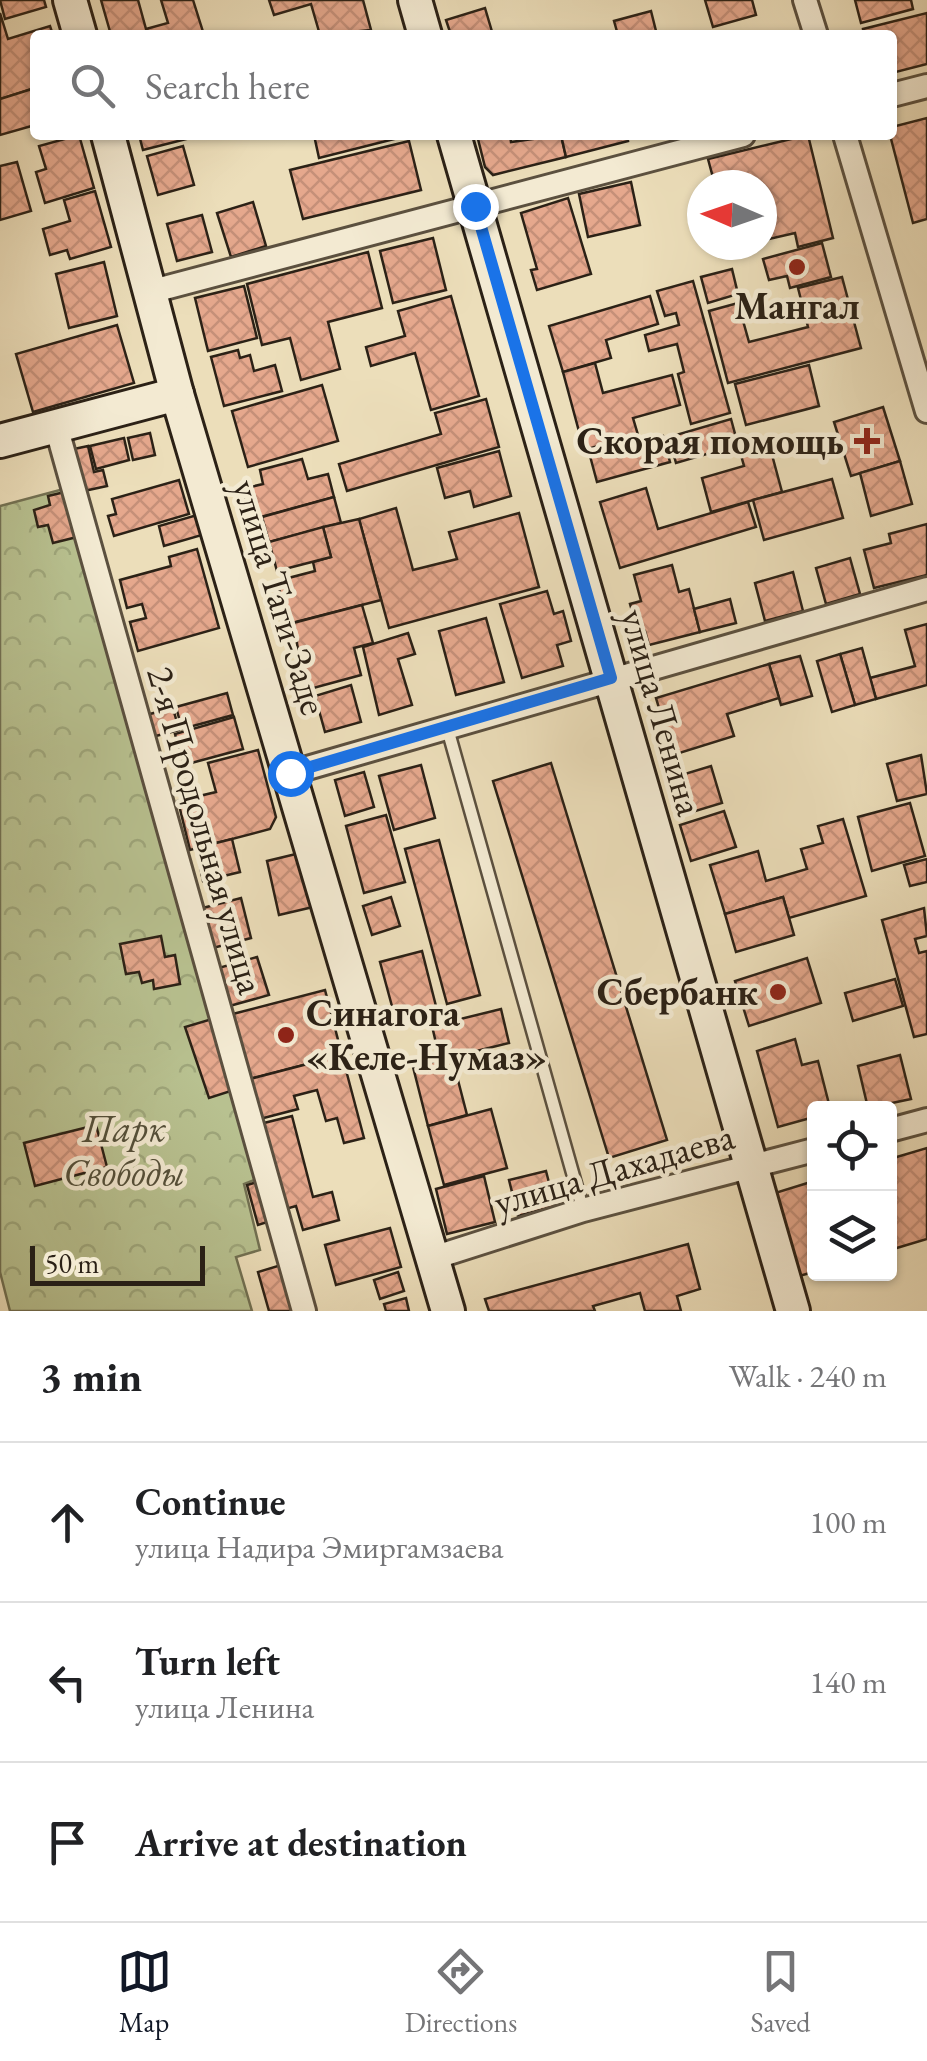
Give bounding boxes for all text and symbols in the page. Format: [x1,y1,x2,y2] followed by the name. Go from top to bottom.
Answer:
[30,30,897,140] search box
[65,58,120,113] icon: search
[145,61,310,110] text: Search here
[687,170,777,260] north arrow
[453,184,499,230] route end
[786,256,808,278] marker: Мангал
[734,281,860,330] place label: Мангал
[576,416,844,465] place label: Скорая помощь
[854,428,880,454] marker: Скорая помощь
[221,473,340,720] street label: улица Таги-Заде
[610,603,716,822] street label: улица Ленина
[136,660,277,1000] street label: 2-я Продольная улица
[268,751,314,797] route start
[597,967,758,1016] place label: Сбербанк
[767,981,789,1003] marker: Сбербанк
[306,988,547,1081] place label: Синагога «Келе-Нумаз»
[275,1024,297,1046] marker: Синагога «Келе-Нумаз»
[807,1101,897,1281] map controls
[807,1101,897,1191] button: locate
[63,1103,185,1196] park label: Парк Свободы
[488,1111,740,1226] street label: улица Дахадаева
[807,1191,897,1281] button: layers
[30,1241,205,1286] scale bar
[45,1245,99,1281] text: 50 m
[40,1349,142,1404] text: 3 min
[729,1355,887,1397] text: Walk · 240 m
[135,1477,286,1526] text: Continue
[40,1495,95,1550] icon: ahead
[810,1501,887,1543] text: 100 m
[135,1526,504,1568] text: улица Надира Эмиргамзаева
[135,1637,280,1686] text: Turn left
[40,1655,95,1710] icon: left
[810,1661,887,1703] text: 140 m
[135,1686,314,1728] text: улица Ленина
[40,1815,95,1870] icon: arrive
[135,1818,467,1867] text: Arrive at destination
[117,1944,172,2040] tab: Map
[405,1944,517,2040] tab: Directions
[750,1944,810,2040] tab: Saved

